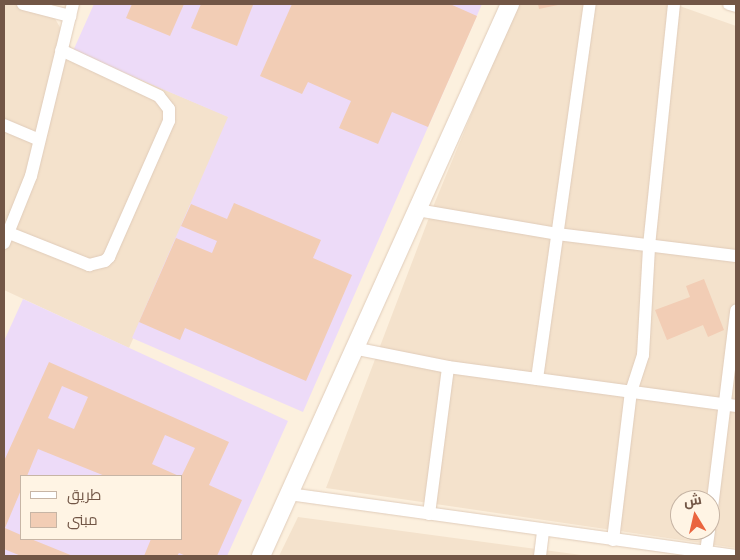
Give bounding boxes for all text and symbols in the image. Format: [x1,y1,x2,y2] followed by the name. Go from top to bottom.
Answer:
[20,475,182,540] legend
[67,485,101,506] text: طريق
[670,490,720,540] north arrow
[682,490,703,512] text: ش
[67,510,98,531] text: مبنى

